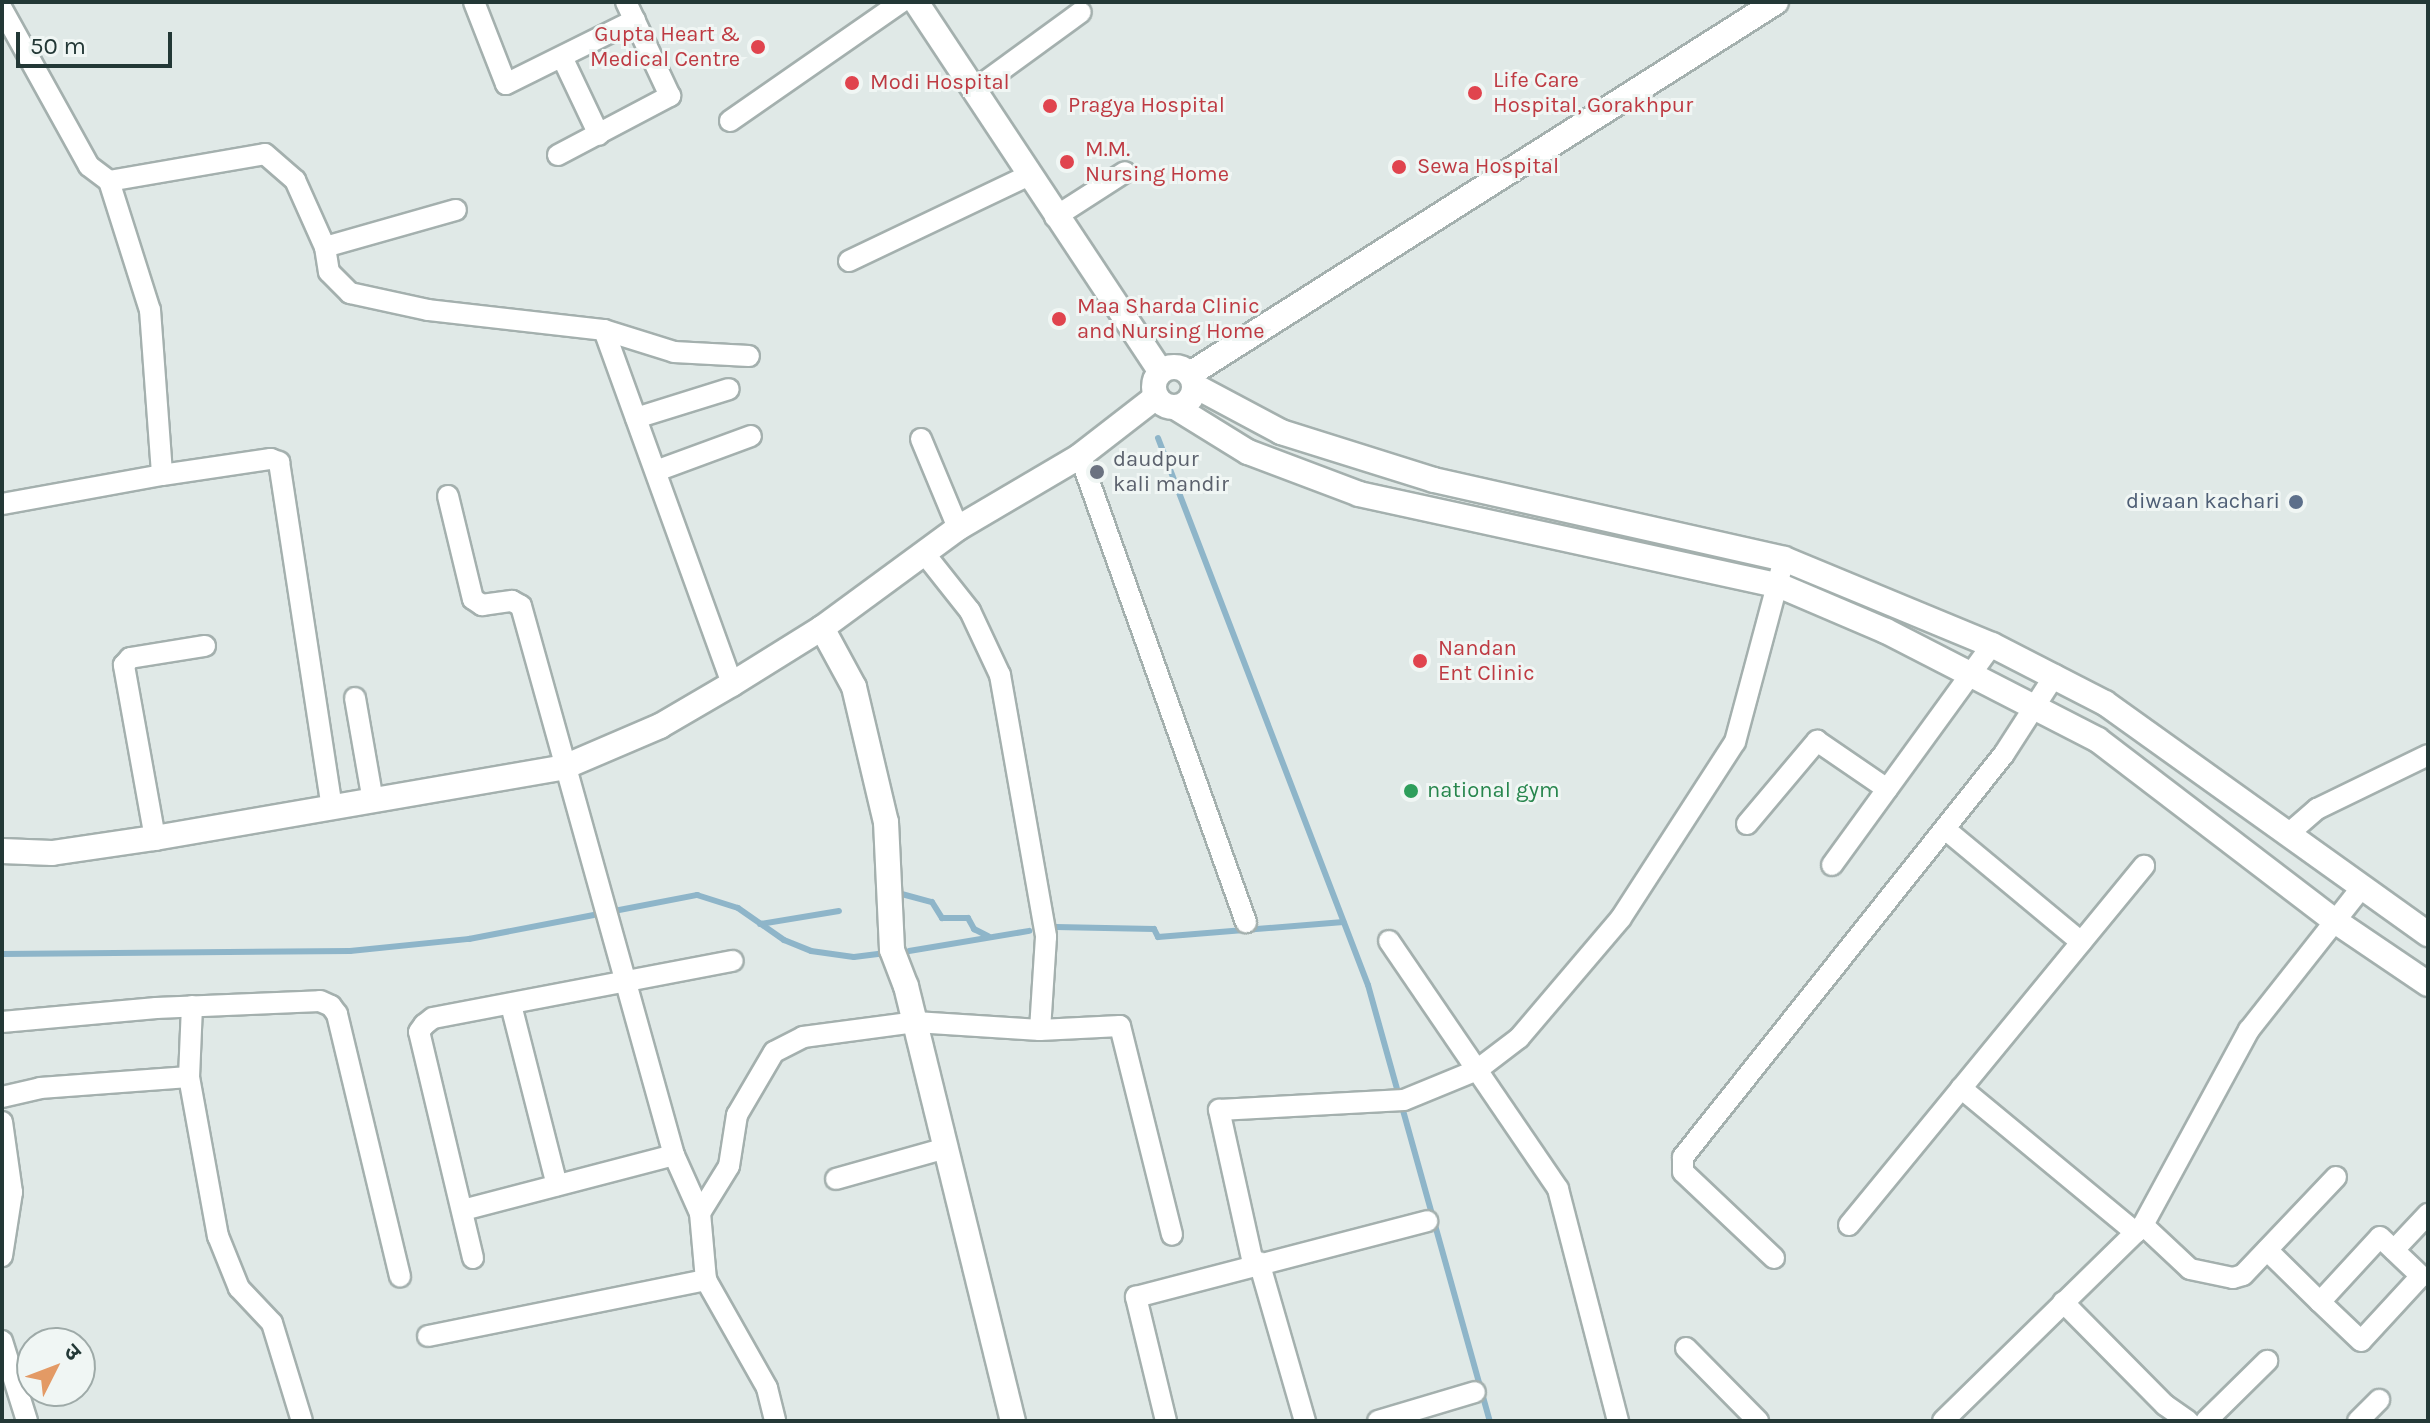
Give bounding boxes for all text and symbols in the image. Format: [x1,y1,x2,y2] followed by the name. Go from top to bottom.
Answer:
[20,16,176,66] scale bar
[590,21,740,72] place label: Gupta Heart & Medical Centre
[30,32,86,60] text: 50 m
[747,36,769,58] marker: Gupta Heart & Medical Centre
[1493,67,1693,118] place label: Life Care Hospital, Gorakhpur
[870,70,1010,96] place label: Modi Hospital
[841,72,863,94] marker: Modi Hospital
[1464,82,1486,104] marker: Life Care Hospital, Gorakhpur
[1068,93,1225,119] place label: Pragya Hospital
[1039,95,1061,117] marker: Pragya Hospital
[1085,136,1229,188] place label: M.M. Nursing Home
[1056,151,1078,173] marker: M.M. Nursing Home
[1417,154,1559,180] place label: Sewa Hospital
[1388,156,1410,178] marker: Sewa Hospital
[1077,293,1265,344] place label: Maa Sharda Clinic and Nursing Home
[1048,308,1070,330] marker: Maa Sharda Clinic and Nursing Home
[1113,446,1229,498] place label: daudpur kali mandir
[1088,463,1106,481] marker: daudpur kali mandir
[2126,489,2280,515] place label: diwaan kachari
[2287,493,2305,511] marker: diwaan kachari
[1438,635,1535,686] place label: Nandan Ent Clinic
[1409,650,1431,672] marker: Nandan Ent Clinic
[1427,778,1560,804] place label: national gym
[1402,782,1420,800] marker: national gym
[16,1327,96,1407] north arrow
[58,1339,86,1366] text: उ

